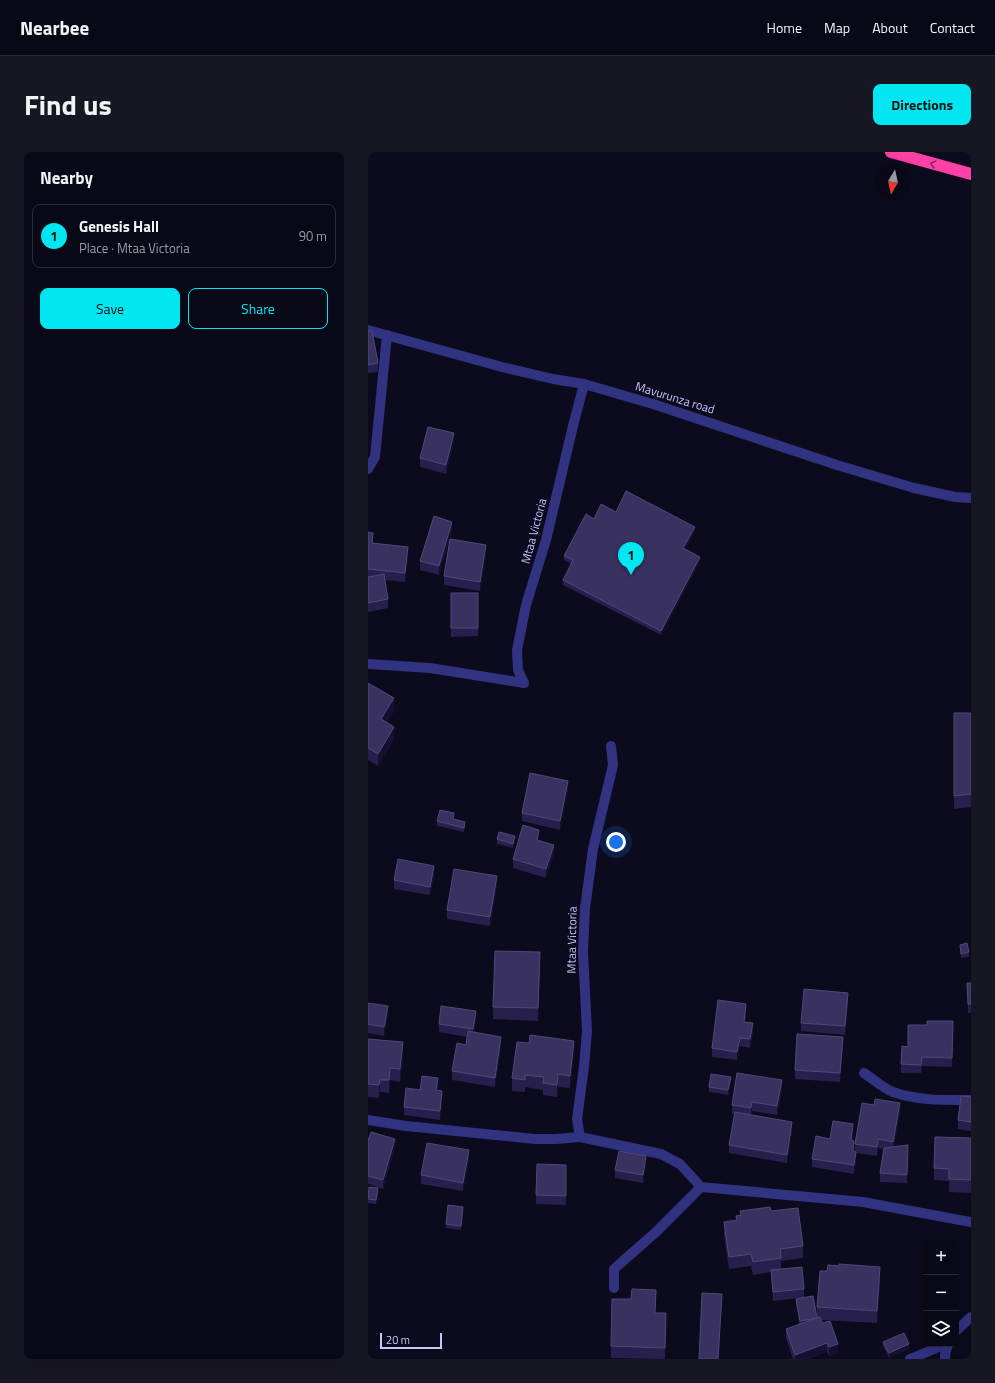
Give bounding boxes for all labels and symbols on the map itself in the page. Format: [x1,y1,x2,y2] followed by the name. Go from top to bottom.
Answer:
[930,160,937,168] one-way arrow
[875,164,911,200] north arrow
[633,376,717,419] street label: Mavurunza road
[516,496,551,566] street label: Mtaa Victoria
[618,542,644,575] pin: 1
[606,832,626,852] your location
[561,906,582,974] street label: Mtaa Victoria
[380,1331,442,1350] scale bar

